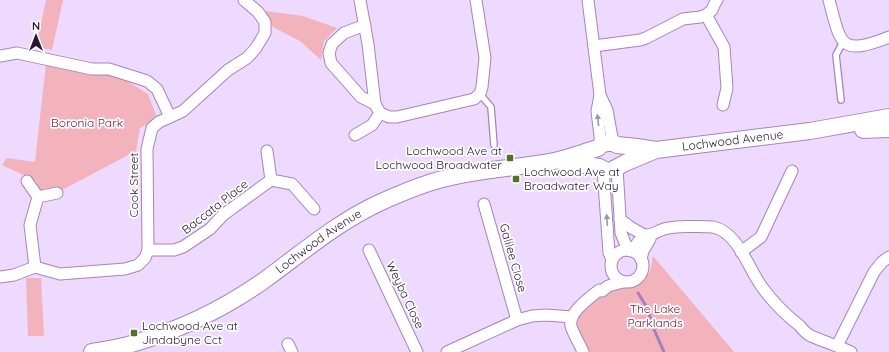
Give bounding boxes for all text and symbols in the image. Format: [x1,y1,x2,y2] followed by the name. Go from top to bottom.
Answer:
[16,16,56,56] north arrow
[32,19,40,33] text: N
[595,114,601,126] one-way arrow
[51,115,123,130] park label: Boronia Park
[681,126,784,154] street label: Lochwood Avenue
[376,143,502,172] place label: Lochwood Ave at Lochwood Broadwater
[126,153,141,217] street label: Cook Street
[505,153,515,163] marker: Lochwood Ave at Lochwood Broadwater
[524,164,620,193] place label: Lochwood Ave at Broadwater Way
[511,174,521,184] marker: Lochwood Ave at Broadwater Way
[179,176,251,237] street label: Baccata Place
[272,205,364,276] street label: Lochwood Avenue
[603,214,610,226] one-way arrow
[497,222,530,294] street label: Galilee Close
[383,259,428,331] street label: Weyba Close
[627,301,683,330] park label: The Lake Parklands
[142,318,238,347] place label: Lochwood Ave at Jindabyne Cct
[129,328,139,338] marker: Lochwood Ave at Jindabyne Cct

